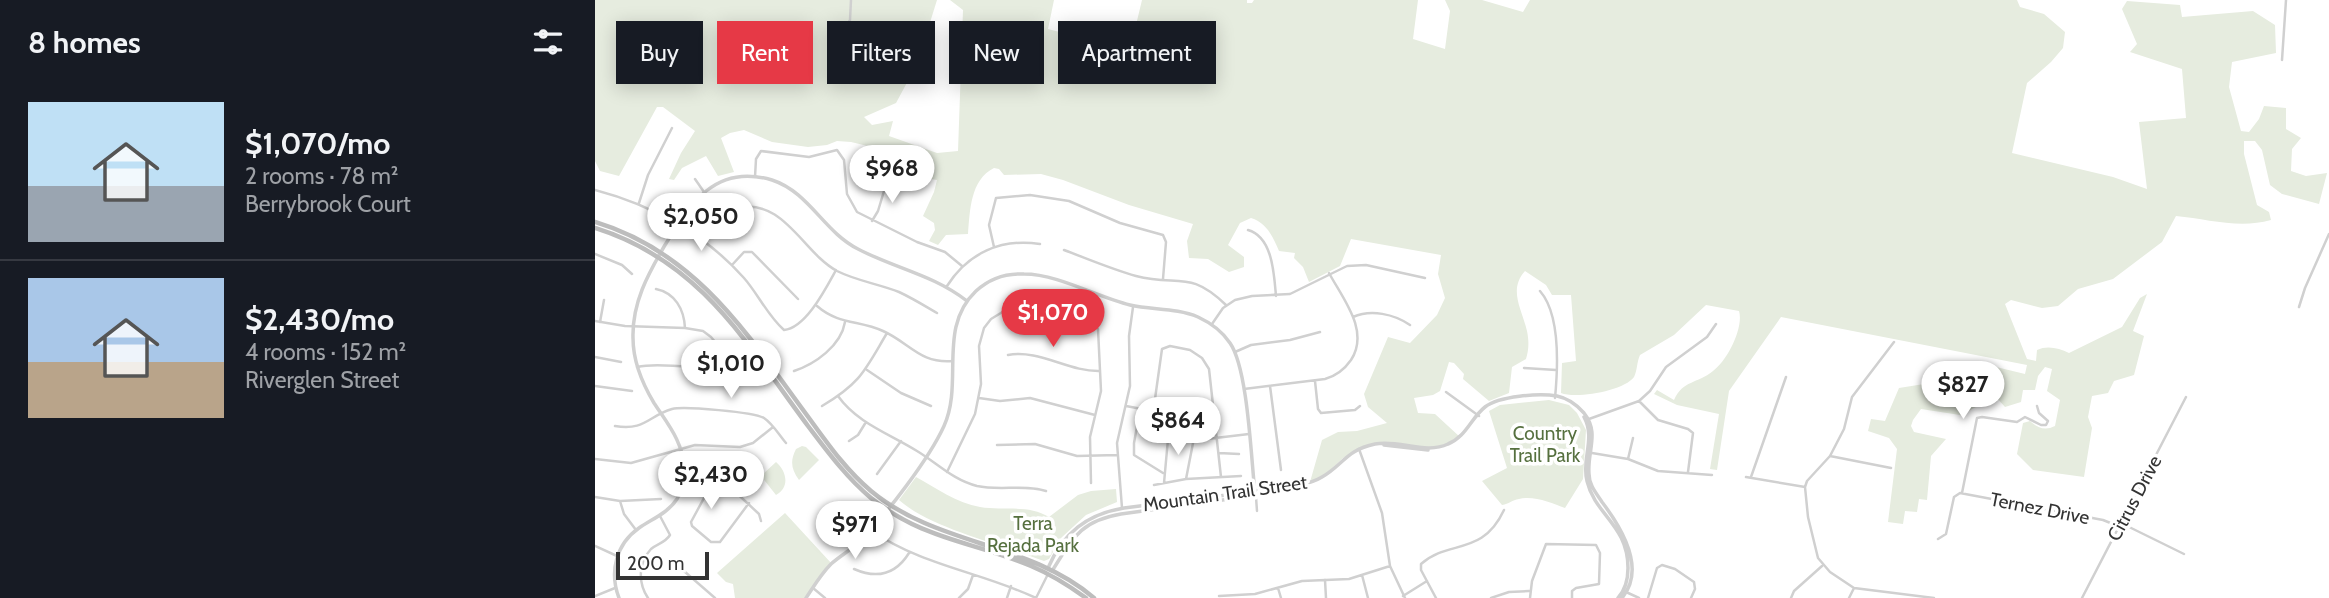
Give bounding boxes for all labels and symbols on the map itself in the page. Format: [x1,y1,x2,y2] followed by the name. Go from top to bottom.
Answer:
[851,146,933,205] pin: $968
[644,194,758,253] pin: $2,050
[996,290,1110,349] pin: $1,070
[674,340,788,400] pin: $1,010
[1922,362,2004,421] pin: $827
[1137,398,1219,457] pin: $864
[1510,422,1581,467] park label: Country Trail Park
[2102,451,2167,545] street label: Citrus Drive
[654,452,768,511] pin: $2,430
[1141,471,1309,516] street label: Mountain Trail Street
[1988,488,2092,529] street label: Ternez Drive
[814,502,896,561] pin: $971
[987,512,1080,557] park label: Terra Rejada Park
[616,549,709,581] scale bar

